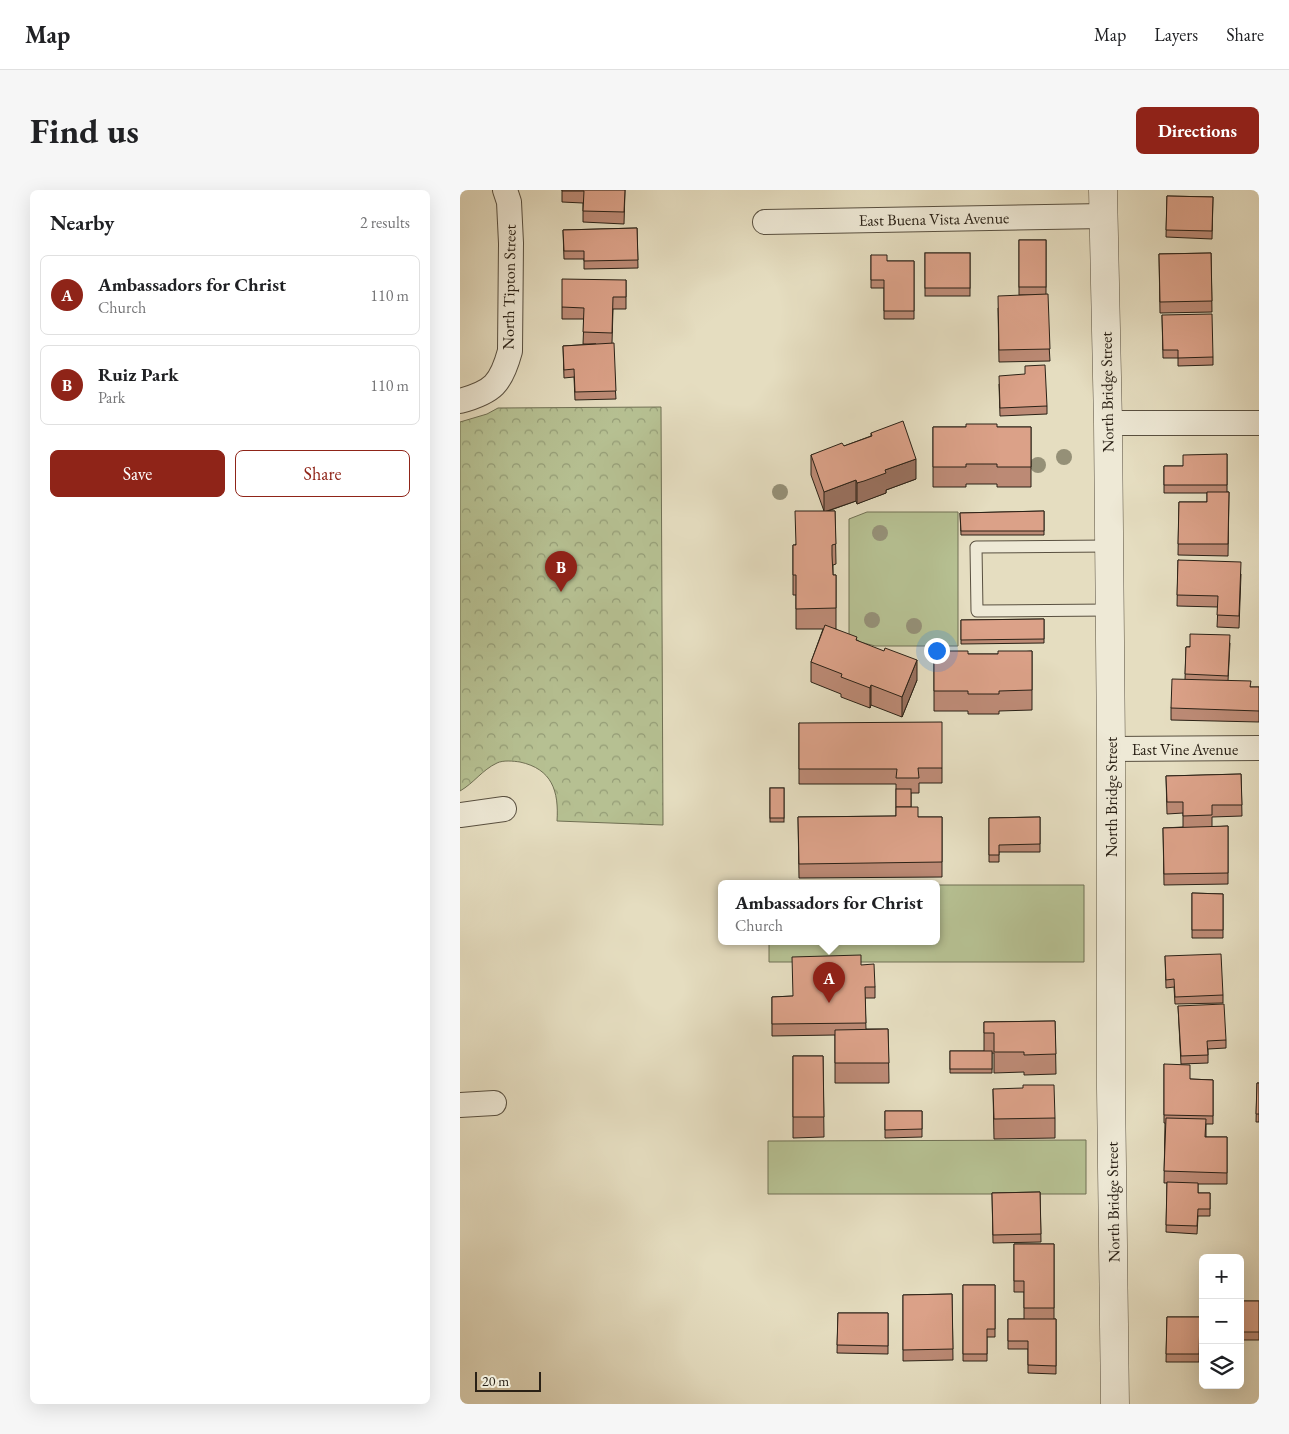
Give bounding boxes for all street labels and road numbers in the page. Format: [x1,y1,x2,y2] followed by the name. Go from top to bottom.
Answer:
[859,207,1009,231] street label: East Buena Vista Avenue
[497,224,521,350] street label: North Tipton Street
[1095,331,1119,453] street label: North Bridge Street
[1101,737,1122,857] street label: North Bridge Street
[1132,739,1238,760] street label: East Vine Avenue
[1101,1141,1125,1263] street label: North Bridge Street

